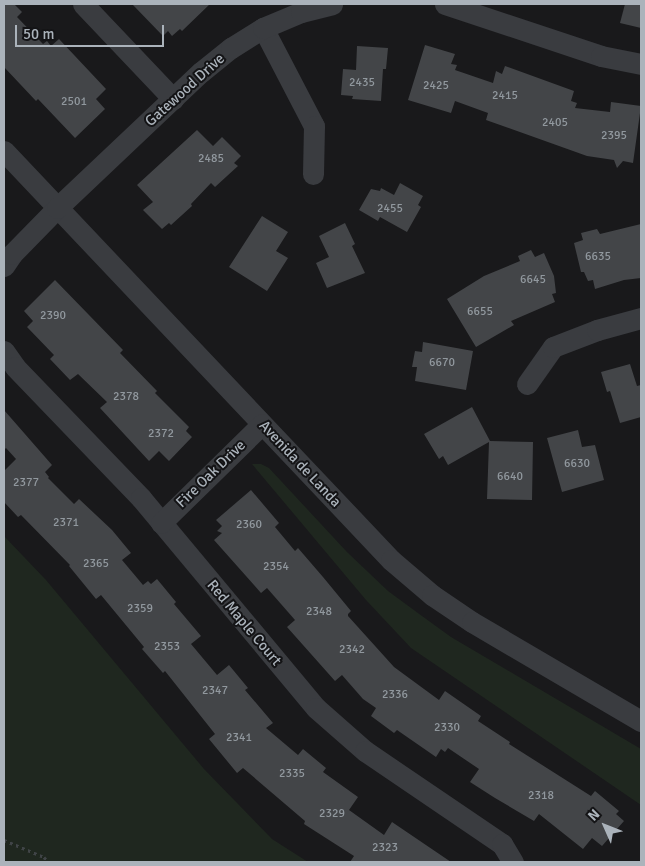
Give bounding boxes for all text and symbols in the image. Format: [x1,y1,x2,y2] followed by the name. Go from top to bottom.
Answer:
[18,15,166,47] scale bar
[23,25,54,43] text: 50 m
[142,50,228,130] street label: Gatewood Drive
[349,76,375,90] house number: 2435
[423,79,449,93] house number: 2425
[492,89,518,103] house number: 2415
[61,95,87,109] house number: 2501
[542,116,568,130] house number: 2405
[601,129,627,143] house number: 2395
[198,152,224,166] house number: 2485
[377,202,403,216] house number: 2455
[585,250,611,264] house number: 6635
[520,273,546,287] house number: 6645
[467,305,493,319] house number: 6655
[40,309,66,323] house number: 2390
[429,356,455,370] house number: 6670
[113,390,139,404] house number: 2378
[255,417,345,511] street label: Avenida de Landa
[148,427,174,441] house number: 2372
[173,436,249,512] street label: Fire Oak Drive
[564,457,590,471] house number: 6630
[497,470,523,484] house number: 6640
[13,476,39,490] house number: 2377
[53,516,79,530] house number: 2371
[236,518,262,532] house number: 2360
[83,557,109,571] house number: 2365
[263,560,289,574] house number: 2354
[203,576,285,670] street label: Red Maple Court
[127,602,153,616] house number: 2359
[306,605,332,619] house number: 2348
[154,640,180,654] house number: 2353
[339,643,365,657] house number: 2342
[202,684,228,698] house number: 2347
[382,688,408,702] house number: 2336
[434,721,460,735] house number: 2330
[226,731,252,745] house number: 2341
[279,767,305,781] house number: 2335
[528,789,554,803] house number: 2318
[580,801,630,851] north arrow
[584,806,603,825] text: N
[319,807,345,821] house number: 2329
[372,841,398,855] house number: 2323

